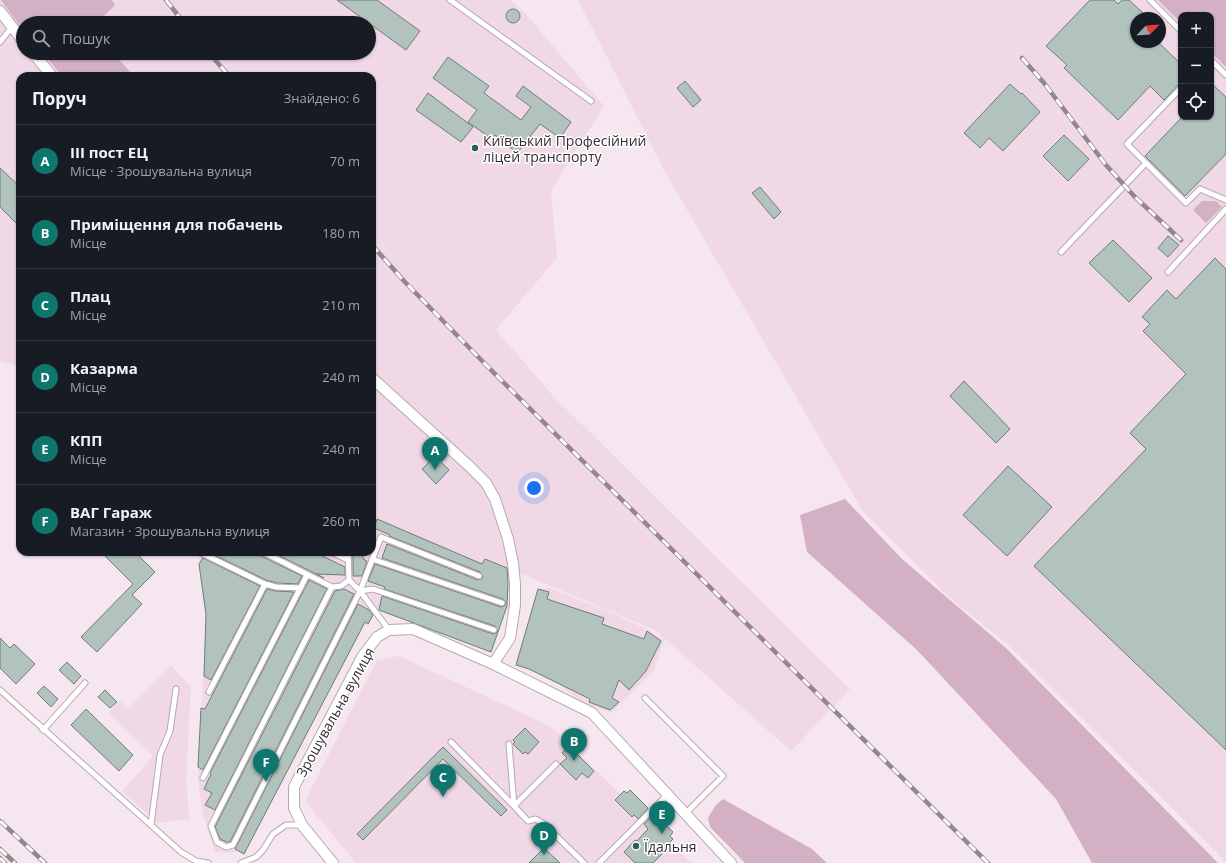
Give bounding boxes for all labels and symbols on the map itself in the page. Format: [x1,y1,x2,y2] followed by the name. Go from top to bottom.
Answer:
[1130,12,1166,48] north arrow
[483,131,647,166] place label: Київський Професійний ліцей транспорту
[470,143,480,153] marker: Київський Професійний ліцей транспорту
[422,437,448,470] pin: A
[524,478,544,498] your location
[291,644,379,780] street label: Зрошувальна вулиця
[561,728,587,761] pin: B
[253,749,279,782] pin: F
[430,764,456,797] pin: C
[649,801,675,834] pin: E
[531,822,557,855] pin: D
[644,837,697,856] place label: Їдальня
[631,841,641,851] marker: Їдальня

